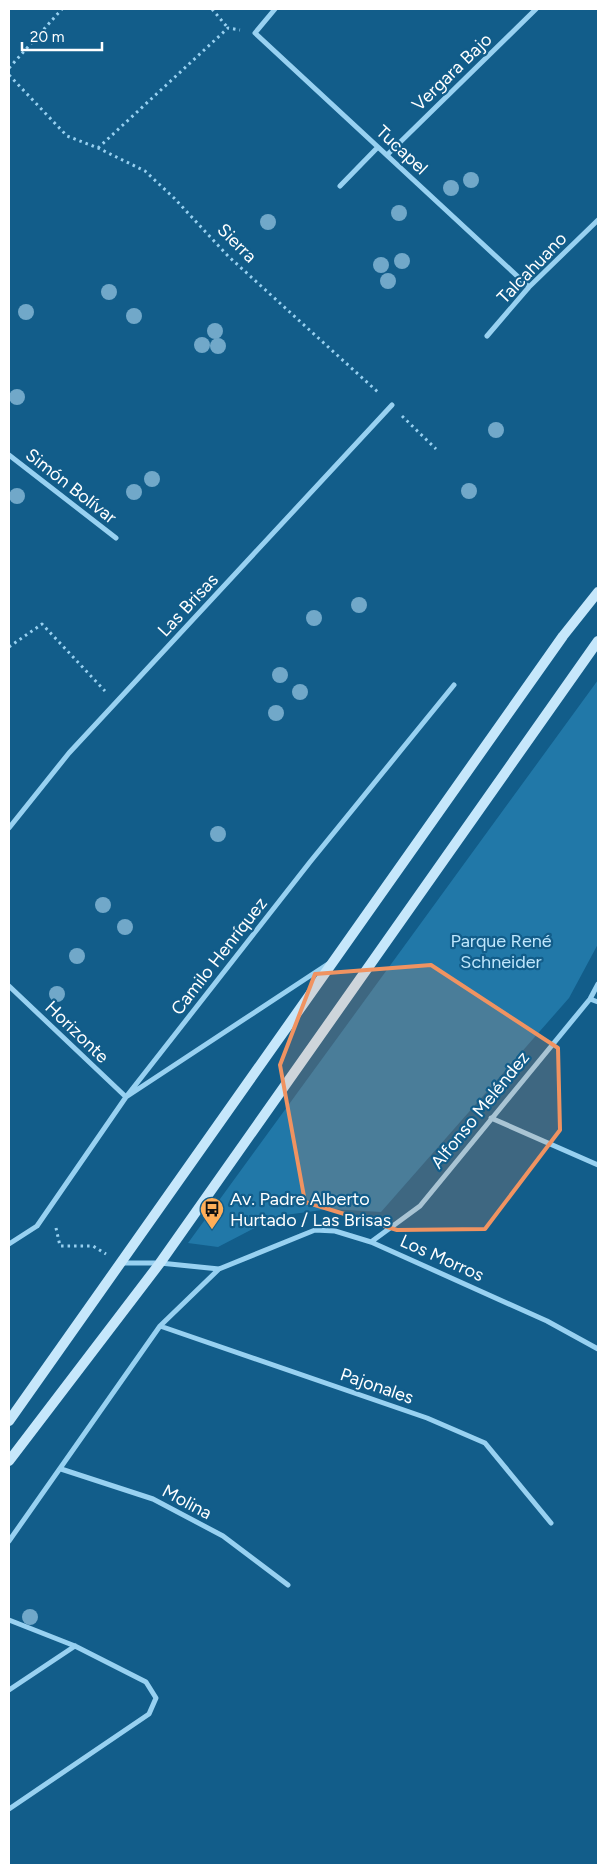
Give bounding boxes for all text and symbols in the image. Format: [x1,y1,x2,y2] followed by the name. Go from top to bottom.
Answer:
[22,20,102,52] scale bar
[30,28,64,46] text: 20 m
[407,28,497,116] street label: Vergara Bajo
[372,121,432,179] street label: Tucapel
[213,219,261,267] street label: Sierra
[493,228,571,308] street label: Talcahuano
[21,444,121,528] street label: Simón Bolívar
[153,569,223,641] street label: Las Brisas
[166,893,272,1019] street label: Camilo Henríquez
[450,930,552,973] park label: Parque René Schneider
[41,996,114,1068] street label: Horizonte
[426,1047,534,1173] street label: Alfonso Meléndez
[230,1188,391,1231] place label: Av. Padre Alberto Hurtado / Las Brisas
[199,1196,225,1230] bus stop icon: Av. Padre Alberto Hurtado / Las Brisas
[397,1230,487,1286] street label: Los Morros
[337,1363,417,1409] street label: Pajonales
[158,1480,216,1524] street label: Molina

